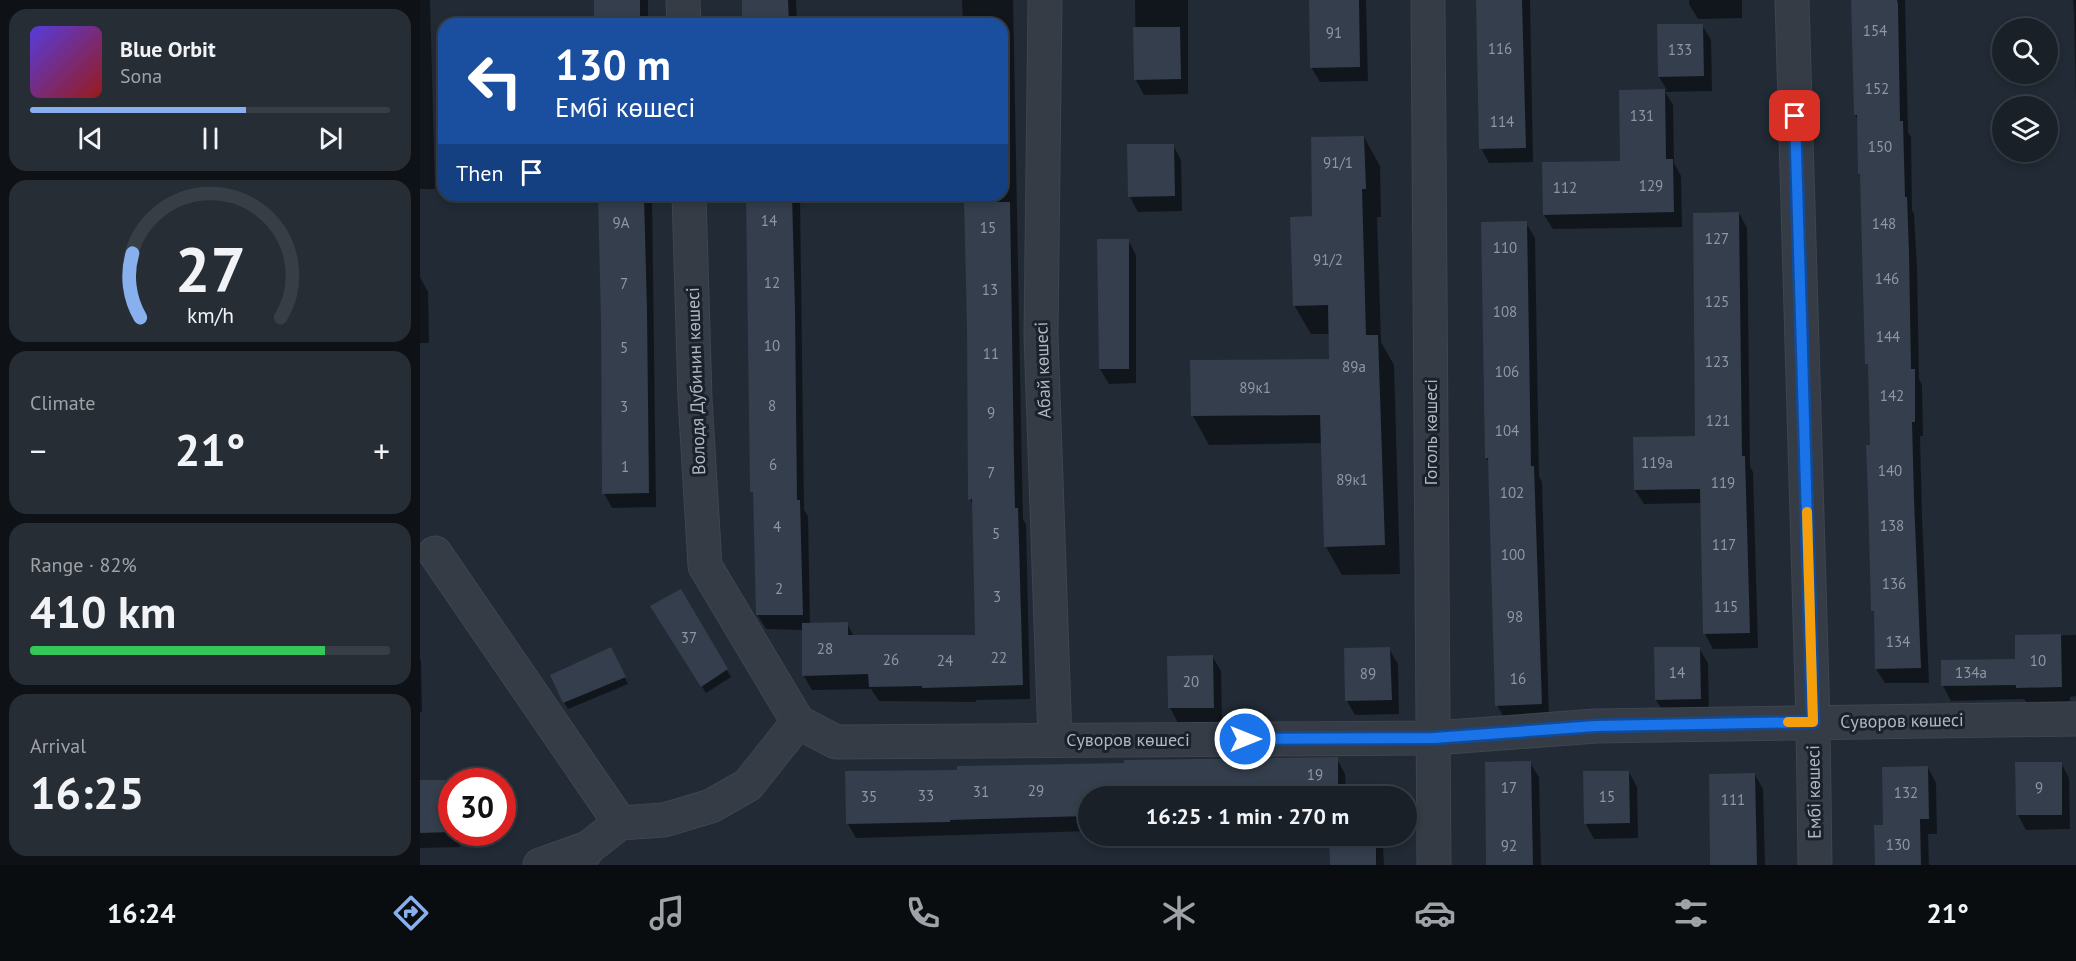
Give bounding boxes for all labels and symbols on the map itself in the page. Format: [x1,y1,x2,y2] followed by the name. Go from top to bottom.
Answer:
[1863,21,1887,40] house number: 154
[1326,23,1342,42] house number: 91
[1488,39,1512,58] house number: 116
[1668,40,1692,59] house number: 133
[1865,79,1889,98] house number: 152
[1769,90,1820,141] pin
[1630,106,1654,125] house number: 131
[1490,112,1514,131] house number: 114
[1868,137,1892,156] house number: 150
[1323,153,1353,172] house number: 91/1
[1639,176,1663,195] house number: 129
[1553,178,1577,197] house number: 112
[761,211,777,230] house number: 14
[613,213,630,232] house number: 9А
[1872,214,1896,233] house number: 148
[980,218,996,237] house number: 15
[1705,229,1729,248] house number: 127
[1493,238,1517,257] house number: 110
[1313,250,1343,269] house number: 91/2
[1875,269,1899,288] house number: 146
[764,273,780,292] house number: 12
[620,274,628,293] house number: 7
[982,280,998,299] house number: 13
[681,287,710,475] street label: Володя Дубинин көшесі
[1705,292,1729,311] house number: 125
[1493,302,1517,321] house number: 108
[1029,321,1056,419] street label: Абай көшесі
[1876,327,1900,346] house number: 144
[764,336,780,355] house number: 10
[620,338,628,357] house number: 5
[983,344,999,363] house number: 11
[1705,352,1729,371] house number: 123
[1342,357,1366,376] house number: 89а
[1495,362,1519,381] house number: 106
[1239,378,1271,397] house number: 89к1
[1419,379,1442,485] street label: Гоголь көшесі
[1880,386,1904,405] house number: 142
[768,396,776,415] house number: 8
[620,397,628,416] house number: 3
[987,403,995,422] house number: 9
[1706,411,1730,430] house number: 121
[1495,421,1519,440] house number: 104
[1641,453,1673,472] house number: 119а
[769,455,777,474] house number: 6
[621,457,629,476] house number: 1
[1878,461,1902,480] house number: 140
[987,463,995,482] house number: 7
[1336,470,1368,489] house number: 89к1
[1711,473,1735,492] house number: 119
[1500,483,1524,502] house number: 102
[1880,516,1904,535] house number: 138
[773,517,781,536] house number: 4
[992,524,1000,543] house number: 5
[1712,535,1736,554] house number: 117
[1501,545,1525,564] house number: 100
[1882,574,1906,593] house number: 136
[775,579,783,598] house number: 2
[993,587,1001,606] house number: 3
[1714,597,1738,616] house number: 115
[1507,607,1523,626] house number: 98
[681,628,697,647] house number: 37
[1886,632,1910,651] house number: 134
[817,639,833,658] house number: 28
[991,648,1007,667] house number: 22
[883,650,899,669] house number: 26
[937,651,953,670] house number: 24
[2030,651,2046,670] house number: 10
[1669,663,1685,682] house number: 14
[1955,663,1987,682] house number: 134а
[1360,664,1376,683] house number: 89
[1510,669,1526,688] house number: 16
[1183,672,1199,691] house number: 20
[1213,707,1277,771] position arrow
[1840,708,1964,733] street label: Суворов көшесі
[1066,728,1190,751] street label: Суворов көшесі
[1801,745,1826,839] street label: Ембі көшесі
[1307,765,1323,784] house number: 19
[438,768,516,846] speed limit sign: 30
[1501,778,1517,797] house number: 17
[2035,778,2043,797] house number: 9
[1028,781,1044,800] house number: 29
[973,782,989,801] house number: 31
[1894,783,1918,802] house number: 132
[918,786,934,805] house number: 33
[861,787,877,806] house number: 35
[1599,787,1615,806] house number: 15
[1721,790,1745,809] house number: 111
[1886,835,1910,854] house number: 130
[1501,836,1517,855] house number: 92

